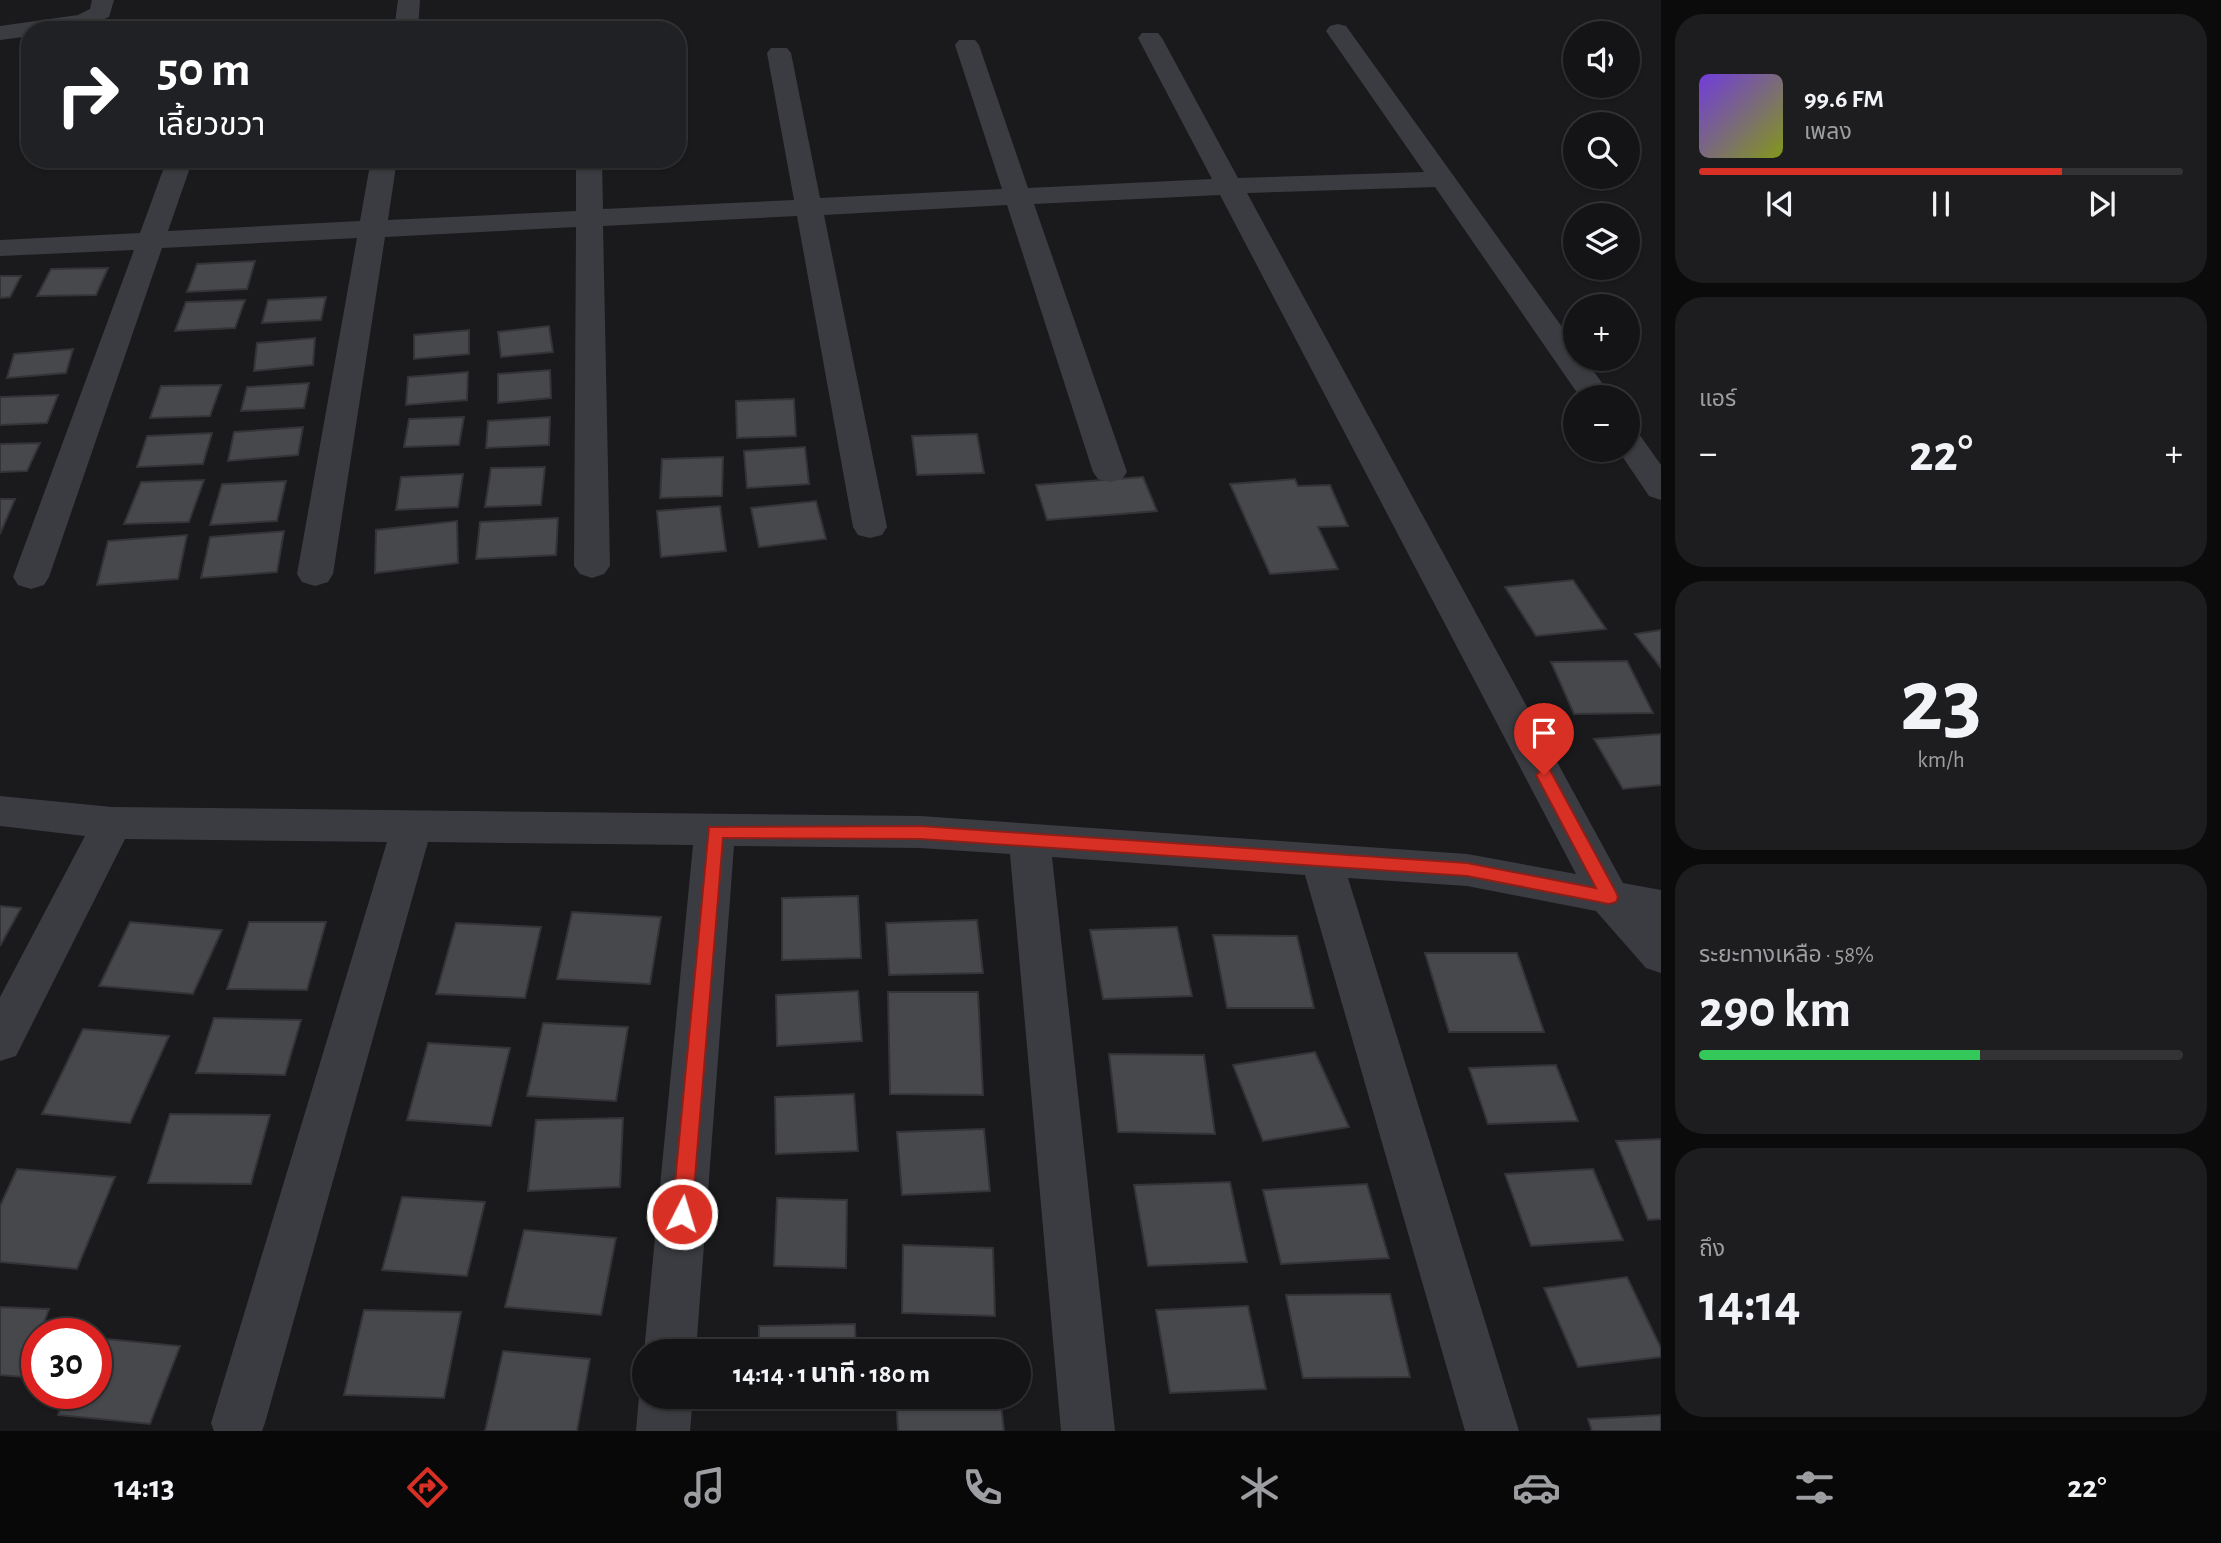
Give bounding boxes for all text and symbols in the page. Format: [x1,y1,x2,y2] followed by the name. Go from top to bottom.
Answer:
[1563,21,1640,462] map controls
[1563,21,1640,98] button: sound
[157,46,251,95] text: 50 m
[42,49,133,140] icon: right
[1804,86,1884,112] text: 99.6 FM
[157,109,265,141] text: เลี้ยวขวา
[1563,112,1640,189] button: search
[1804,121,1852,144] text: เพลง
[1761,185,1799,223] icon: previous
[1922,185,1960,223] icon: pause
[2083,185,2121,223] icon: next
[1563,203,1640,280] button: layers
[1563,294,1640,371] button: +
[1563,385,1640,462] button: −
[1699,388,1736,411] text: แอร์
[1909,428,1973,480] text: 22°
[1699,435,1717,473] text: −
[2165,435,2183,473] text: +
[1900,656,1982,747] text: 23
[1514,703,1574,775] pin
[1525,714,1563,752] icon: arrive
[1917,749,1965,772] text: km/h
[1699,944,1874,967] text: ระยะทางเหลือ · 58%
[1699,984,1851,1036] text: 290 km
[645,1177,719,1251] position arrow
[1699,1238,1725,1261] text: ถึง
[1699,1278,1801,1330] text: 14:14
[21,1318,112,1409] speed limit sign: 30
[733,1361,930,1387] text: 14:14 · 1 นาที · 180 m
[403,1463,452,1512] icon: directions
[680,1463,729,1512] icon: music
[958,1463,1007,1512] icon: phone
[1235,1463,1284,1512] icon: climate
[1512,1463,1561,1512] icon: car
[1790,1463,1839,1512] icon: filters
[114,1471,174,1503] text: 14:13
[2067,1471,2107,1503] text: 22°

